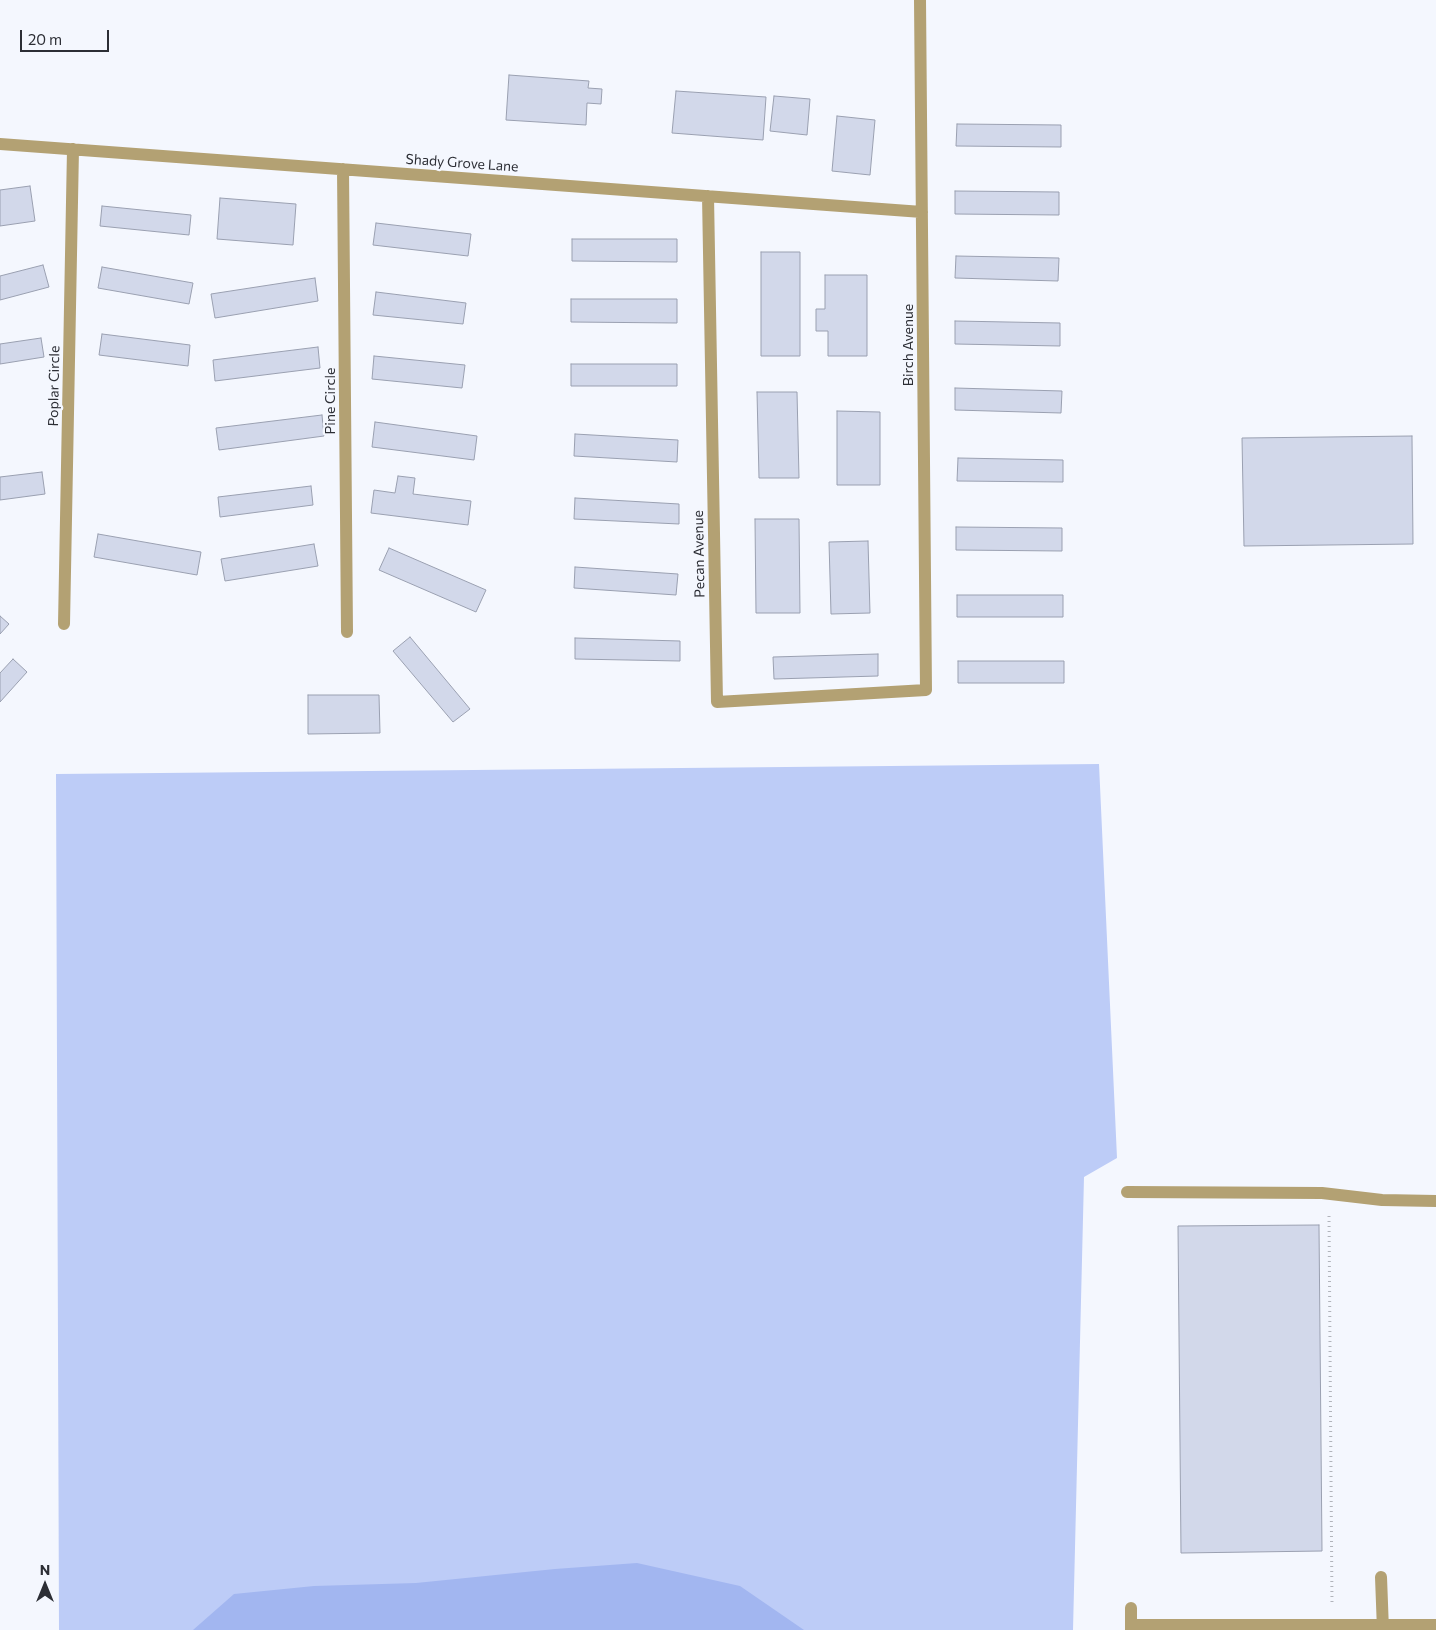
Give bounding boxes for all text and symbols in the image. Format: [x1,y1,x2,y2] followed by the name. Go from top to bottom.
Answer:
[22,20,111,52] scale bar
[28,30,62,48] text: 20 m
[405,151,519,175] street label: Shady Grove Lane
[900,304,916,386] street label: Birch Avenue
[45,345,63,427] street label: Poplar Circle
[322,368,338,434] street label: Pine Circle
[690,510,708,598] street label: Pecan Avenue
[20,1560,70,1610] north arrow
[40,1561,50,1578] text: N

